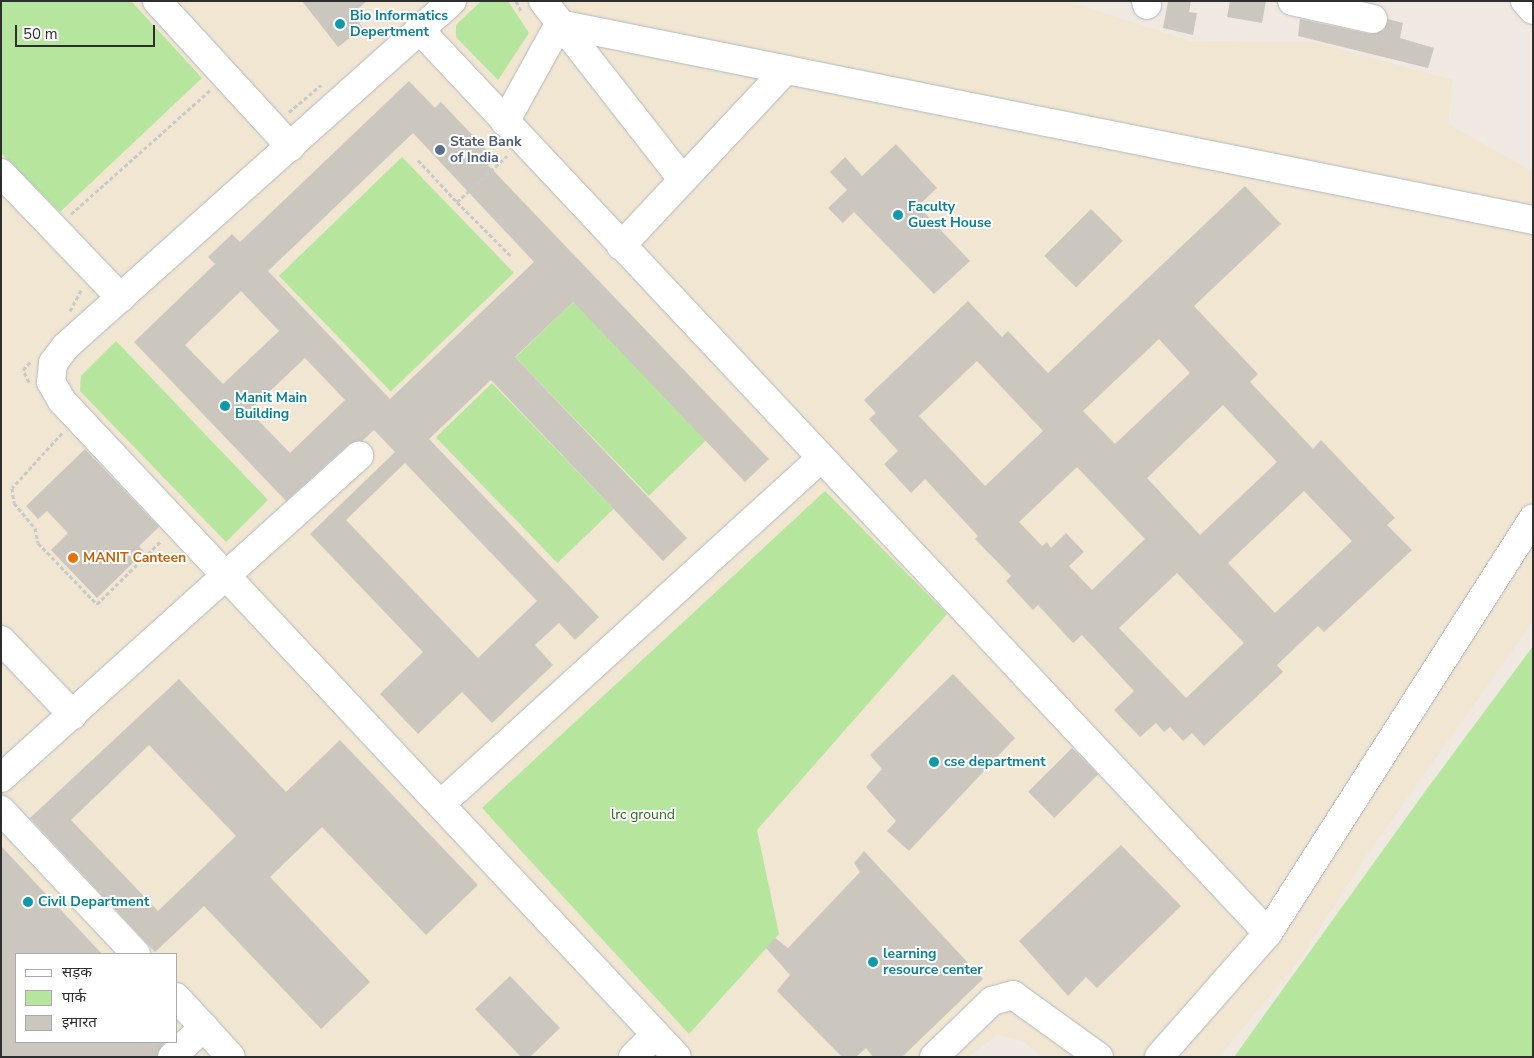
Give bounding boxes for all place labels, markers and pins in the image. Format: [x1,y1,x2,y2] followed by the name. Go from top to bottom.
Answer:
[350,8,448,40] place label: Bio Informatics Depertment
[334,18,346,30] marker: Bio Informatics Depertment
[450,134,521,166] place label: State Bank of India
[434,144,446,156] marker: State Bank of India
[908,199,991,232] place label: Faculty Guest House
[892,209,904,221] marker: Faculty Guest House
[235,390,307,422] place label: Manit Main Building
[219,400,231,412] marker: Manit Main Building
[83,550,186,566] place label: MANIT Canteen
[67,552,79,564] marker: MANIT Canteen
[944,754,1046,770] place label: cse department
[928,756,940,768] marker: cse department
[38,894,149,910] place label: Civil Department
[22,896,34,908] marker: Civil Department
[883,946,983,979] place label: learning resource center
[867,956,879,968] marker: learning resource center

